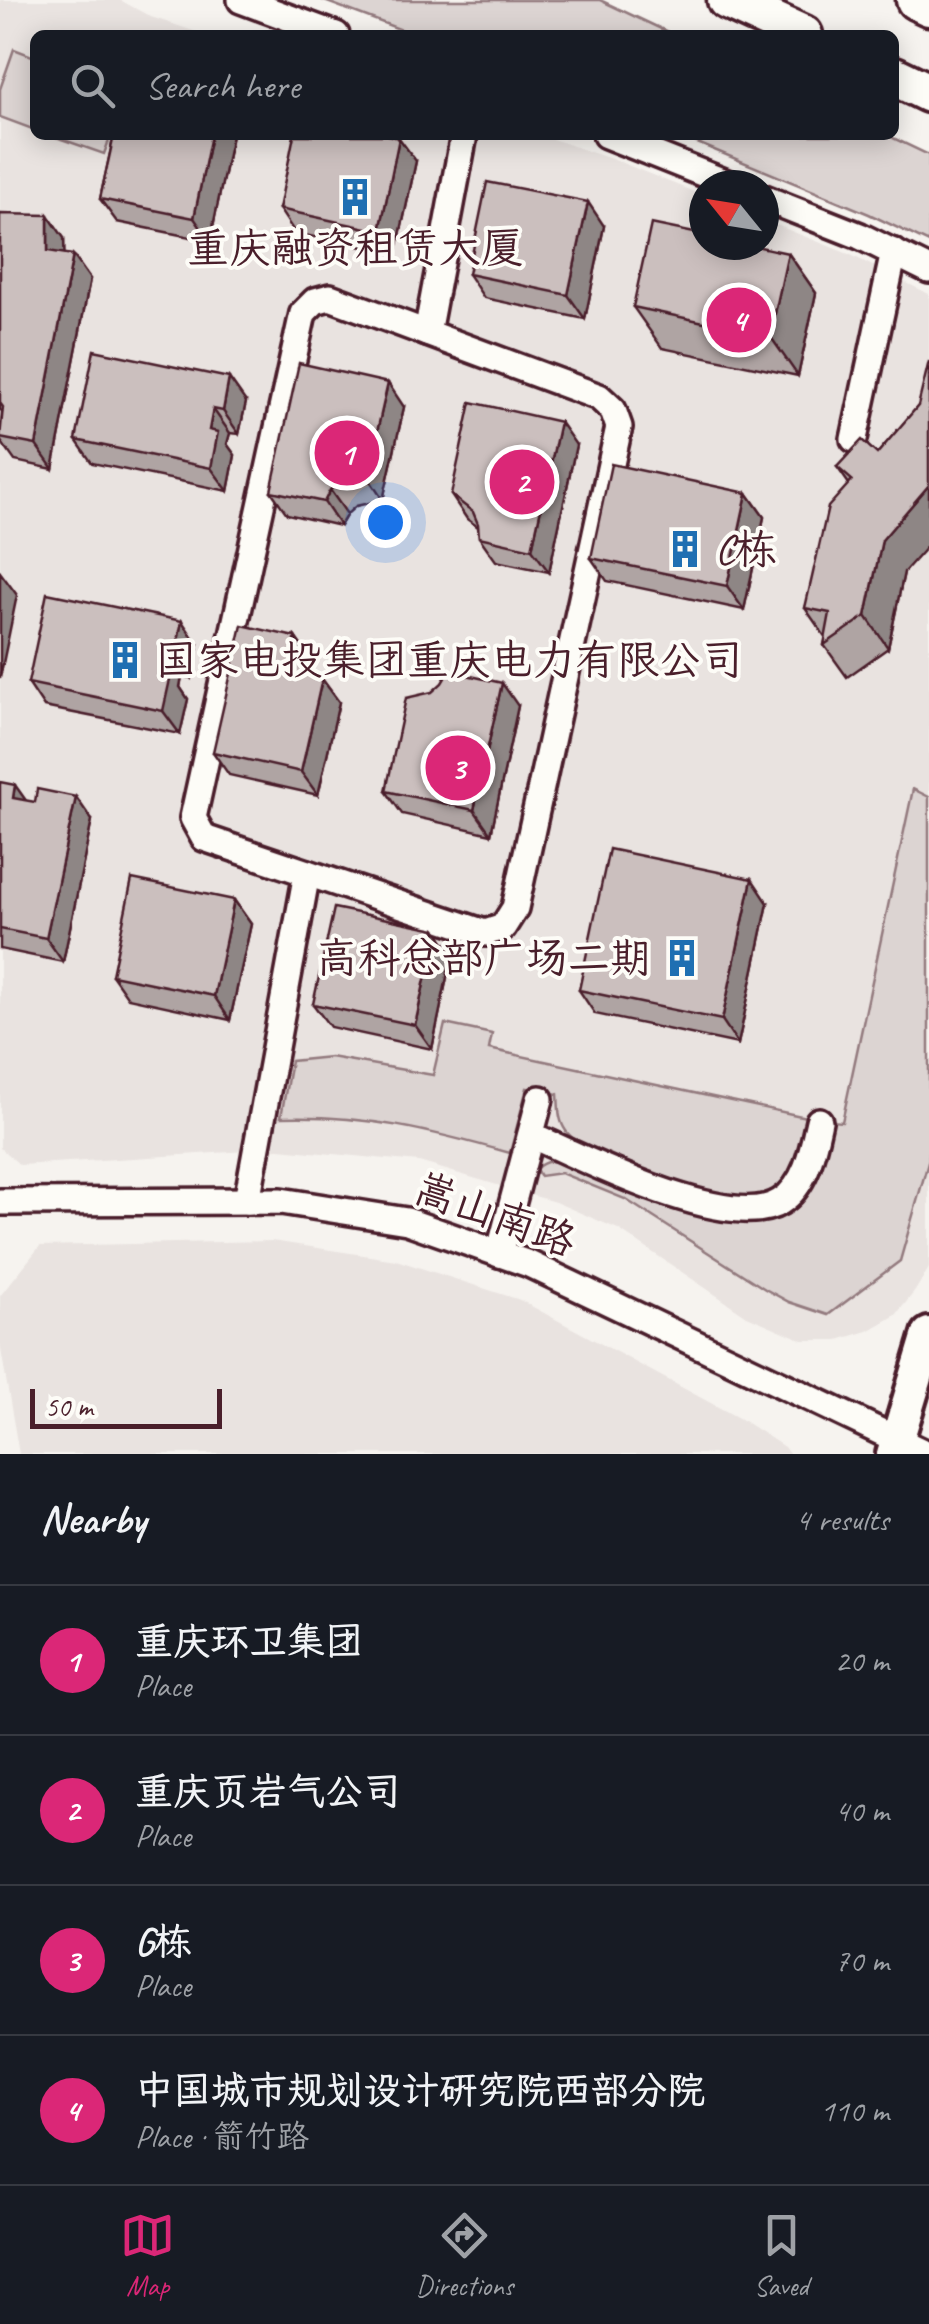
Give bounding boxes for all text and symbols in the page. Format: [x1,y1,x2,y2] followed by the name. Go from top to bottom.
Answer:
[30,30,899,140] search box
[65,58,120,113] icon: search
[145,62,300,109] text: Search here
[689,170,779,260] north arrow
[334,176,376,218] building icon: 重庆融资租赁大厦
[187,222,523,275] place label: 重庆融资租赁大厦
[706,282,772,358] pin: 4
[314,416,380,490] pin: 1
[490,444,554,520] pin: 2
[360,497,411,548] your location
[715,523,777,576] place label: C栋
[664,528,706,570] building icon: C栋
[155,634,743,687] place label: 国家电投集团重庆电力有限公司
[104,639,146,681] building icon: 国家电投集团重庆电力有限公司
[426,730,490,806] pin: 3
[316,932,652,985] place label: 高科总部广场二期
[661,937,703,979] building icon: 高科总部广场二期
[407,1161,583,1269] street label: 嵩山南路
[30,1384,222,1428] scale bar
[45,1389,93,1424] text: 50 m
[40,1493,146,1546] text: Nearby
[795,1499,889,1540] text: 4 results
[135,1618,363,1665] text: 重庆环卫集团
[65,1640,80,1681] text: 1
[835,1640,889,1681] text: 20 m
[135,1665,191,1706] text: Place
[135,1768,401,1815] text: 重庆页岩气公司
[65,1790,80,1831] text: 2
[835,1790,889,1831] text: 40 m
[135,1815,191,1856] text: Place
[135,1918,192,1965] text: G栋
[65,1940,80,1981] text: 3
[835,1940,889,1981] text: 70 m
[135,1965,191,2006] text: Place
[135,2067,705,2114] text: 中国城市规划设计研究院西部分院
[65,2090,80,2131] text: 4
[820,2090,889,2131] text: 110 m
[135,2116,309,2157] text: Place · 箭竹路
[120,2208,175,2303] tab: Map
[416,2208,513,2303] tab: Directions
[754,2208,809,2303] tab: Saved

